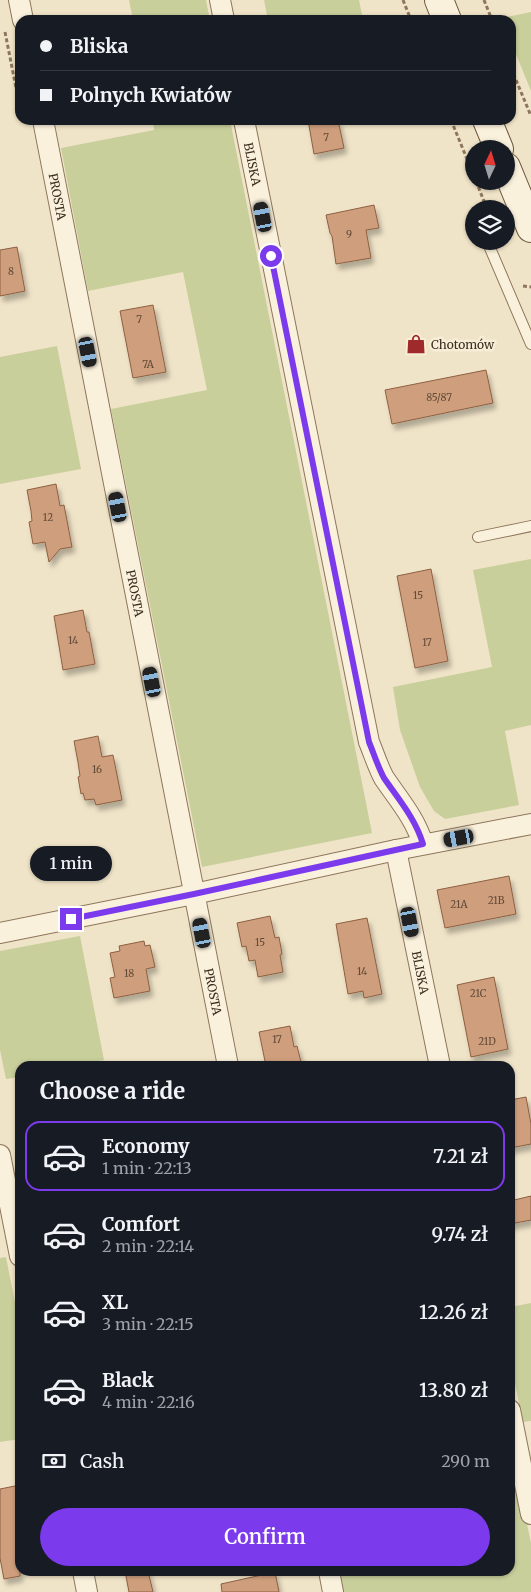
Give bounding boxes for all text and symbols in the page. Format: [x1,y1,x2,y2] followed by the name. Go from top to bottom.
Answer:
[70,34,128,58] text: Bliska
[70,83,231,107] text: Polnych Kwiatów
[323,131,329,144] house number: 7
[465,140,515,190] north arrow
[465,140,515,250] map controls
[241,141,265,188] street label: BLISKA
[46,172,70,222] street label: PROSTA
[465,200,515,250] button: layers
[252,201,273,233] car
[346,228,352,241] house number: 9
[260,245,282,267] route start
[8,265,14,278] house number: 8
[136,313,142,326] house number: 7
[405,333,427,355] shop icon: Chotomów
[77,336,98,368] car
[431,337,495,352] place label: Chotomów
[142,358,155,371] house number: 7A
[426,391,452,404] house number: 85/87
[107,491,128,523] car
[43,511,53,524] house number: 12
[124,568,148,618] street label: PROSTA
[413,589,423,602] house number: 15
[68,634,78,647] house number: 14
[422,636,432,649] house number: 17
[141,666,162,698] car
[92,763,102,776] house number: 16
[442,828,475,848] car
[30,846,112,882] callout: 1 min
[49,853,93,873] text: 1 min
[488,894,505,907] house number: 21B
[450,898,469,911] house number: 21A
[399,906,420,938] car
[60,908,82,930] route end
[191,917,212,949] car
[255,936,265,949] house number: 15
[409,949,433,996] street label: BLISKA
[357,965,367,978] house number: 14
[124,967,134,980] house number: 18
[202,967,225,1017] street label: PROSTA
[470,987,487,1000] house number: 21C
[272,1033,282,1046] house number: 17
[478,1035,496,1048] house number: 21D
[40,1077,185,1105] text: Choose a ride
[42,1134,87,1179] icon: car
[102,1134,190,1158] text: Economy
[433,1144,488,1168] text: 7.21 zł
[102,1158,192,1178] text: 1 min · 22:13
[42,1212,87,1257] icon: car
[102,1212,180,1236] text: Comfort
[431,1222,488,1246] text: 9.74 zł
[102,1236,194,1256] text: 2 min · 22:14
[42,1290,87,1335] icon: car
[102,1290,128,1314] text: XL
[419,1300,488,1324] text: 12.26 zł
[102,1314,194,1334] text: 3 min · 22:15
[42,1368,87,1413] icon: car
[102,1368,154,1392] text: Black
[419,1378,488,1402] text: 13.80 zł
[102,1392,195,1412] text: 4 min · 22:16
[40,1447,68,1475] icon: cash
[80,1449,124,1473] text: Cash
[441,1451,490,1471] text: 290 m
[40,1508,490,1566] button: Confirm

